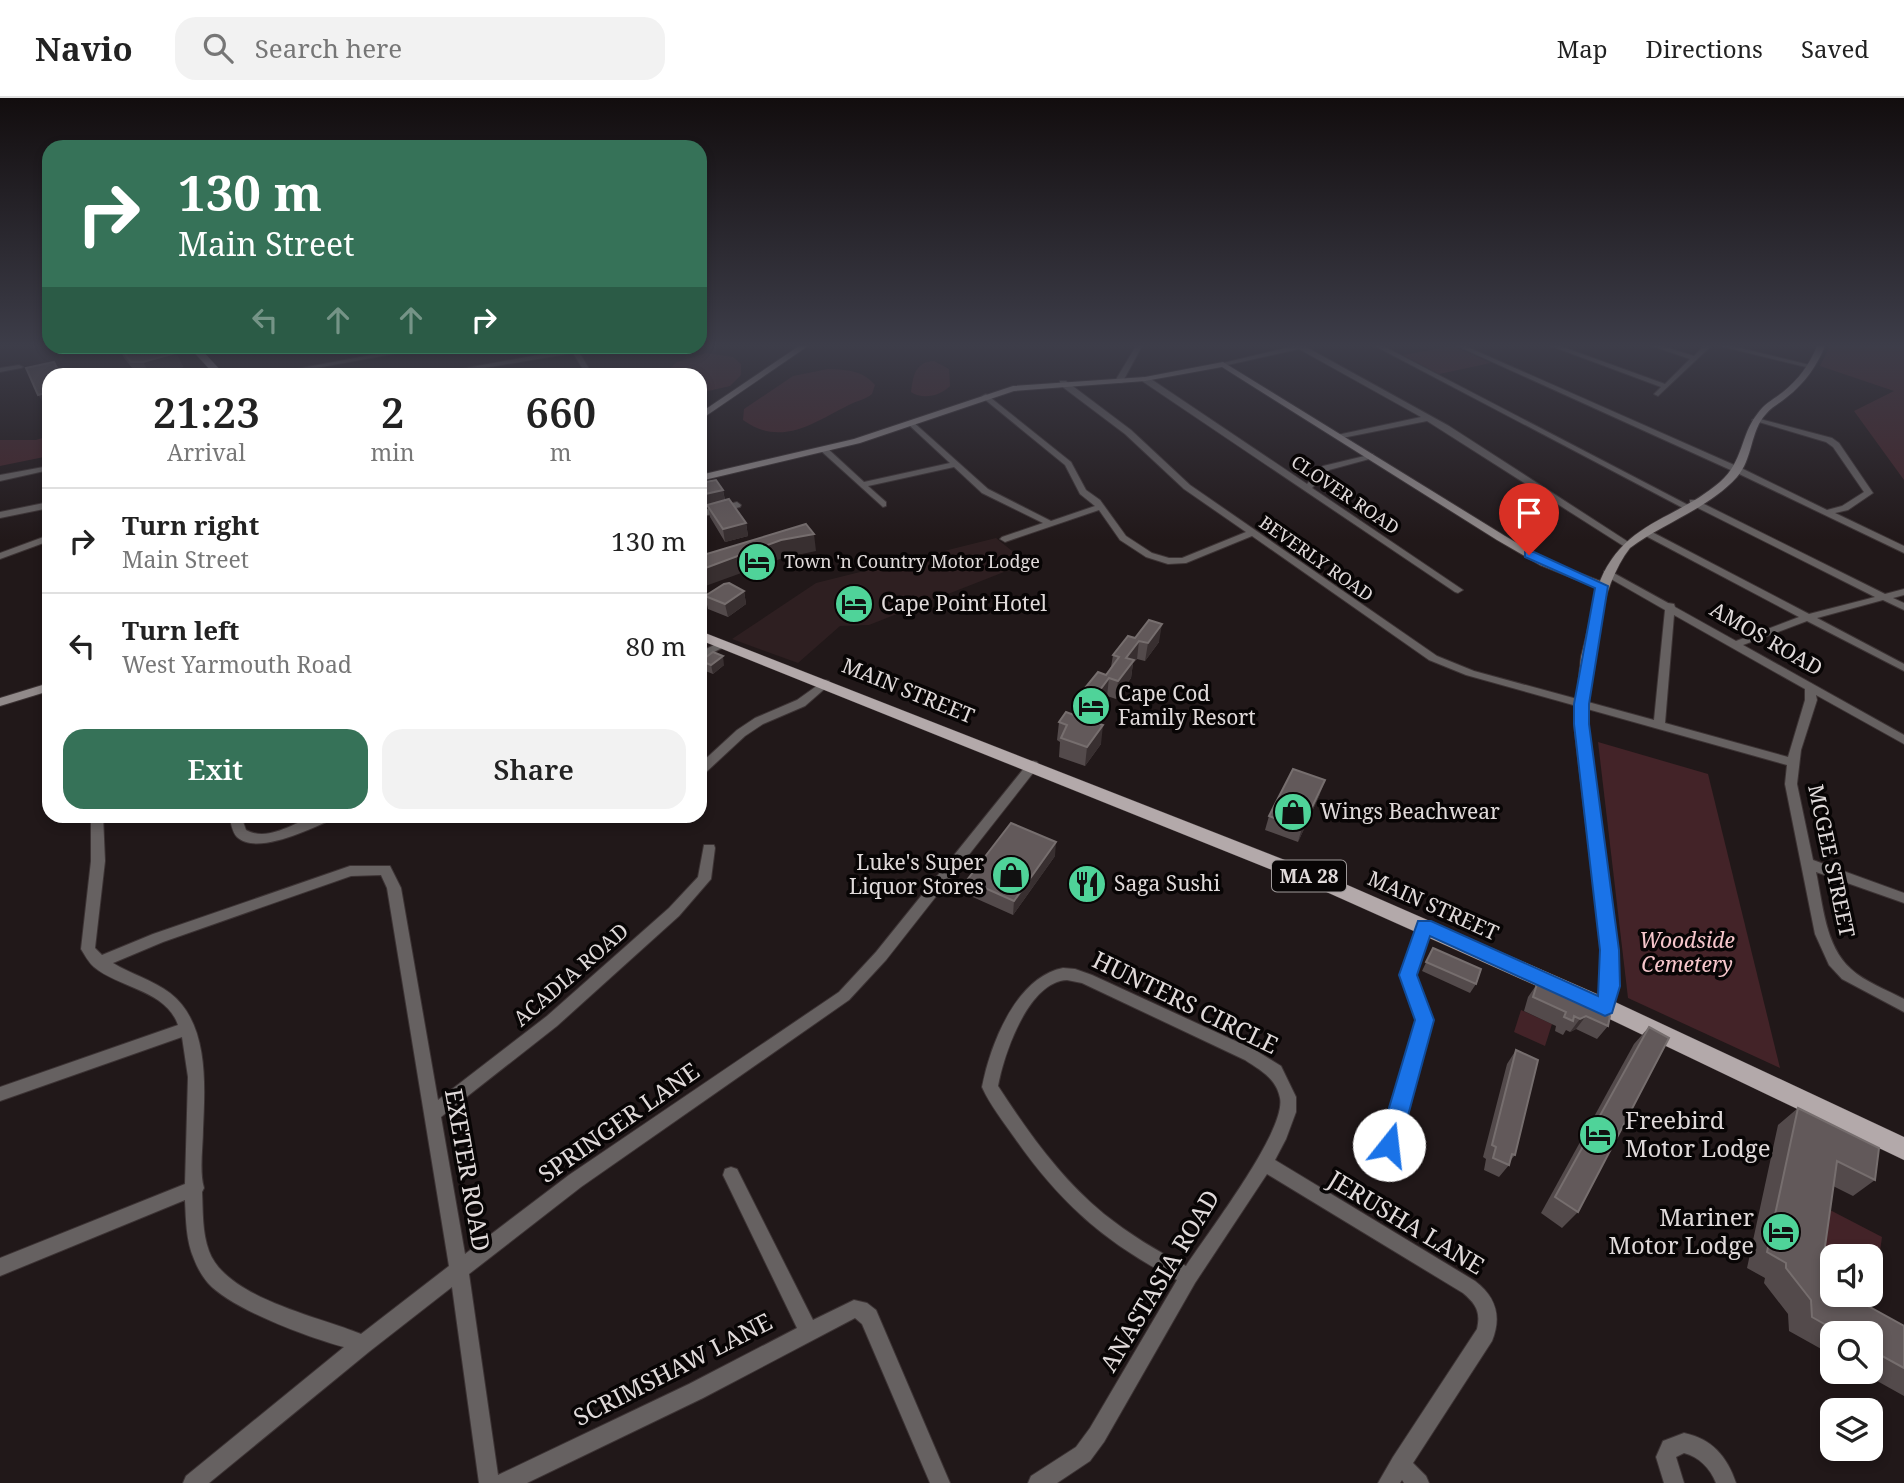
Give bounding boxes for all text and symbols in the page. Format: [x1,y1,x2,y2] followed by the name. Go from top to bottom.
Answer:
[175,17,665,80] search box
[35,26,133,71] text: Navio
[199,29,237,67] icon: search
[255,30,402,66] text: Search here
[1557,32,1608,65] text: Map
[1646,32,1763,65] text: Directions
[1801,32,1869,65] text: Saved
[178,159,322,225] text: 130 m
[63,168,154,259] icon: right
[178,222,354,265] text: Main Street
[246,301,284,339] icon: left
[319,301,357,339] icon: ahead
[392,301,430,339] icon: ahead
[465,301,503,339] icon: right
[153,383,260,440] text: 21:23
[381,383,404,440] text: 2
[525,383,596,440] text: 660
[167,436,246,468] text: Arrival
[371,436,415,468] text: min
[550,436,572,468] text: m
[1287,449,1404,539] street label: CLOVER ROAD
[1499,483,1559,555] pin
[1510,494,1548,532] icon: arrive
[122,507,259,543] text: Turn right
[1255,510,1378,606] street label: BEVERLY ROAD
[63,522,101,560] icon: right
[611,523,686,559] text: 130 m
[736,541,778,583] hotel icon: Town 'n Country Motor Lodge
[122,543,249,575] text: Main Street
[784,549,1040,573] place label: Town 'n Country Motor Lodge
[833,583,875,625] hotel icon: Cape Point Hotel
[881,589,1048,617] place label: Cape Point Hotel
[1705,595,1828,682] street label: AMOS ROAD
[122,612,239,648] text: Turn left
[63,627,101,665] icon: left
[626,628,686,664] text: 80 m
[122,648,352,680] text: West Yarmouth Road
[838,651,979,729] street label: MAIN STREET
[1118,679,1256,731] place label: Cape Cod Family Resort
[1070,685,1112,727] hotel icon: Cape Cod Family Resort
[63,729,368,809] button: Exit
[382,729,686,809] button: Share
[1802,782,1862,940] street label: MCGEE STREET
[1272,791,1314,833] shop icon: Wings Beachwear
[1320,797,1500,825] place label: Wings Beachwear
[849,848,984,900] place label: Luke's Super Liquor Stores
[990,854,1032,896] shop icon: Luke's Super Liquor Stores
[1272,860,1346,891] road number: MA 28
[1066,863,1108,905] restaurant icon: Saga Sushi
[1364,864,1503,946] street label: MAIN STREET
[1114,869,1220,897] place label: Saga Sushi
[507,916,634,1032] street label: ACADIA ROAD
[1639,926,1735,978] park label: Woodside Cemetery
[1087,942,1284,1061] street label: HUNTERS CIRCLE
[531,1054,705,1190] street label: SPRINGER LANE
[438,1086,499,1254] street label: EXETER ROAD
[1625,1103,1771,1164] place label: Freebird Motor Lodge
[1352,1108,1426,1182] position arrow
[1577,1114,1619,1156] hotel icon: Freebird Motor Lodge
[1322,1162,1491,1281] street label: JERUSHA LANE
[1091,1183,1226,1377] street label: ANASTASIA ROAD
[1609,1200,1754,1261] place label: Mariner Motor Lodge
[1760,1211,1802,1253] hotel icon: Mariner Motor Lodge
[1820,1244,1883,1461] map controls
[1820,1244,1883,1307] button: sound
[567,1304,777,1433] street label: SCRIMSHAW LANE
[1820,1321,1883,1384] button: search
[1820,1398,1883,1461] button: layers

